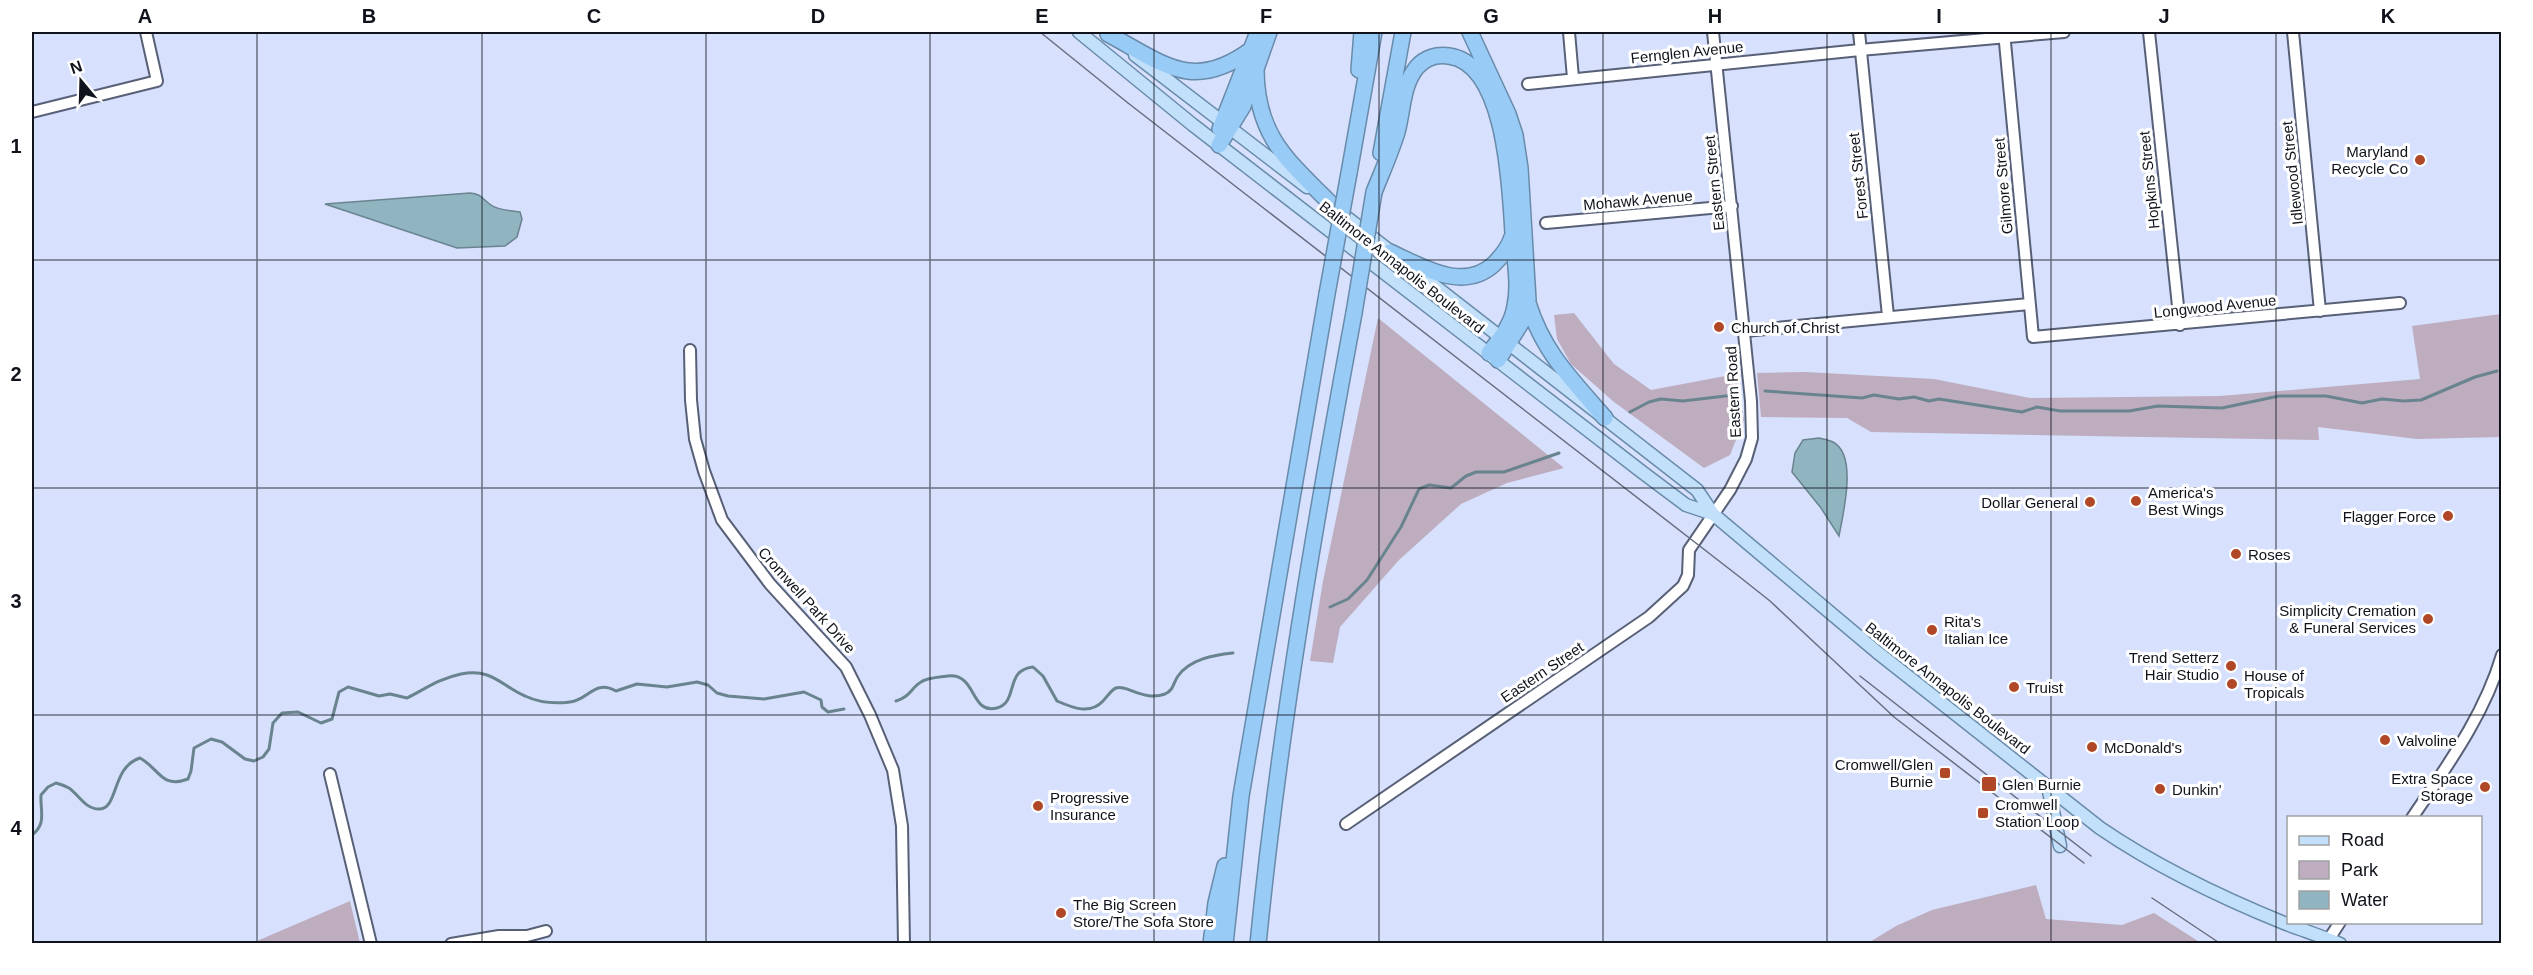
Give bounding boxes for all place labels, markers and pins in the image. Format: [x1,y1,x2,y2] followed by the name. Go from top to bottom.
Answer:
[2331,143,2408,177] place label: Maryland Recycle Co
[2413,153,2427,167] marker: Maryland Recycle Co
[1731,319,1840,336] place label: Church of Christ
[1712,320,1726,334] marker: Church of Christ
[2148,484,2224,518] place label: America's Best Wings
[1981,494,2078,511] place label: Dollar General
[2129,494,2143,508] marker: America's Best Wings
[2083,495,2097,509] marker: Dollar General
[2343,508,2436,525] place label: Flagger Force
[2441,509,2455,523] marker: Flagger Force
[2248,546,2291,563] place label: Roses
[2229,547,2243,561] marker: Roses
[2279,602,2416,636] place label: Simplicity Cremation & Funeral Services
[2421,612,2435,626] marker: Simplicity Cremation & Funeral Services
[1944,613,2008,647] place label: Rita's Italian Ice
[1925,623,1939,637] marker: Rita's Italian Ice
[2129,649,2219,683] place label: Trend Setterz Hair Studio
[2224,659,2238,673] marker: Trend Setterz Hair Studio
[2244,667,2305,701] place label: House of Tropicals
[2225,677,2239,691] marker: House of Tropicals
[2026,679,2064,696] place label: Truist
[2007,680,2021,694] marker: Truist
[2397,732,2457,749] place label: Valvoline
[2378,733,2392,747] marker: Valvoline
[2104,739,2182,756] place label: McDonald's
[2085,740,2099,754] marker: McDonald's
[1835,756,1933,790] place label: Cromwell/Glen Burnie
[1938,766,1952,780] marker: Cromwell/Glen Burnie
[2391,770,2473,804] place label: Extra Space Storage
[1980,775,1998,793] marker: Glen Burnie
[2002,776,2081,793] place label: Glen Burnie
[2478,780,2492,794] marker: Extra Space Storage
[2172,781,2222,798] place label: Dunkin'
[2153,782,2167,796] marker: Dunkin'
[1050,789,1129,823] place label: Progressive Insurance
[1995,796,2079,830] place label: Cromwell Station Loop
[1031,799,1045,813] marker: Progressive Insurance
[1976,806,1990,820] marker: Cromwell Station Loop
[1073,896,1214,930] place label: The Big Screen Store/The Sofa Store
[1054,906,1068,920] marker: The Big Screen Store/The Sofa Store

